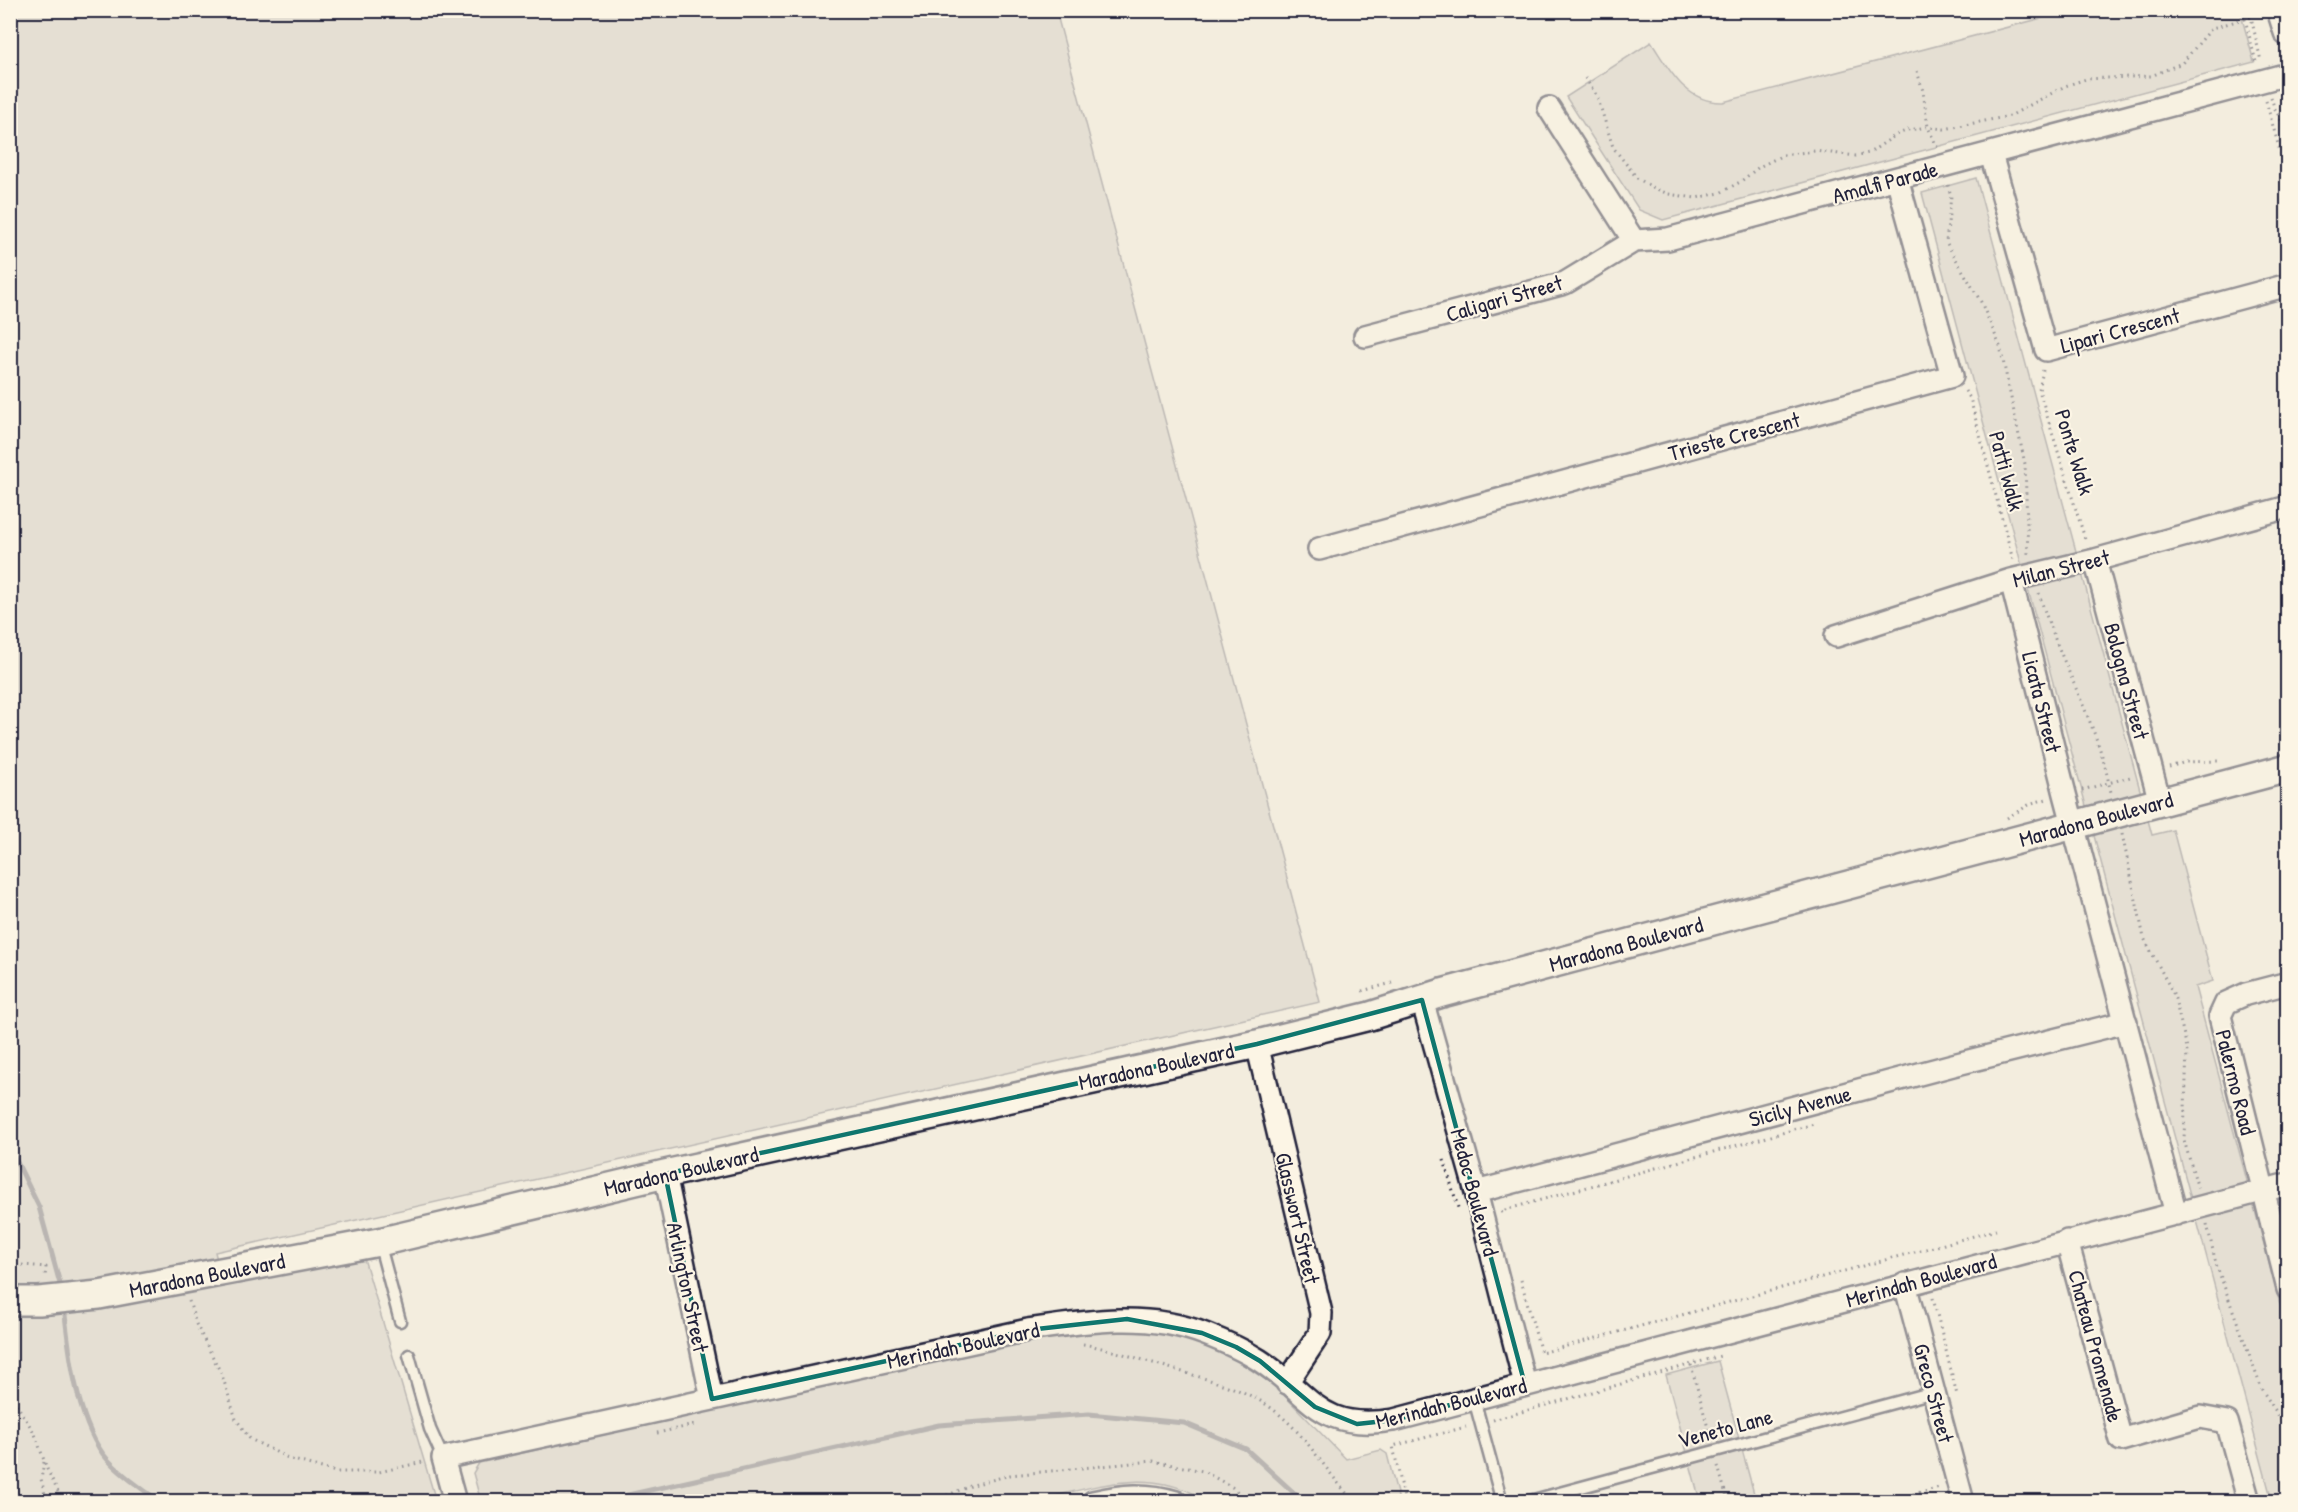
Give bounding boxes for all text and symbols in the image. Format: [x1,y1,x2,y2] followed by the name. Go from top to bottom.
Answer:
[1829,154,1941,210] street label: Amalfi Parade
[1442,267,1566,329] street label: Caligari Street
[2057,300,2183,360] street label: Lipari Crescent
[1665,404,1803,468] street label: Trieste Crescent
[2048,406,2102,498] street label: Ponte Walk
[1982,428,2032,514] street label: Patti Walk
[2009,541,2113,594] street label: Milan Street
[2097,619,2157,743] street label: Bologna Street
[2015,649,2069,756] street label: Licata Street
[2016,784,2176,854] street label: Maradona Boulevard
[1546,909,1706,979] street label: Maradona Boulevard
[2208,1026,2264,1138] street label: Palermo Road
[1076,1035,1237,1097] street label: Maradona Boulevard
[1746,1078,1855,1134] street label: Sicily Avenue
[1444,1125,1507,1259] street label: Medoc Boulevard
[601,1139,762,1203] street label: Maradona Boulevard
[1268,1150,1328,1287] street label: Glasswort Street
[660,1219,717,1355] street label: Arlington Street
[127,1245,288,1305] street label: Maradona Boulevard
[1842,1245,2000,1314] street label: Merindah Boulevard
[2061,1267,2131,1426] street label: Chateau Promenade
[884,1314,1042,1376] street label: Merindah Boulevard
[1906,1340,1962,1446] street label: Greco Street
[1372,1370,1530,1436] street label: Merindah Boulevard
[1674,1401,1776,1455] street label: Veneto Lane

